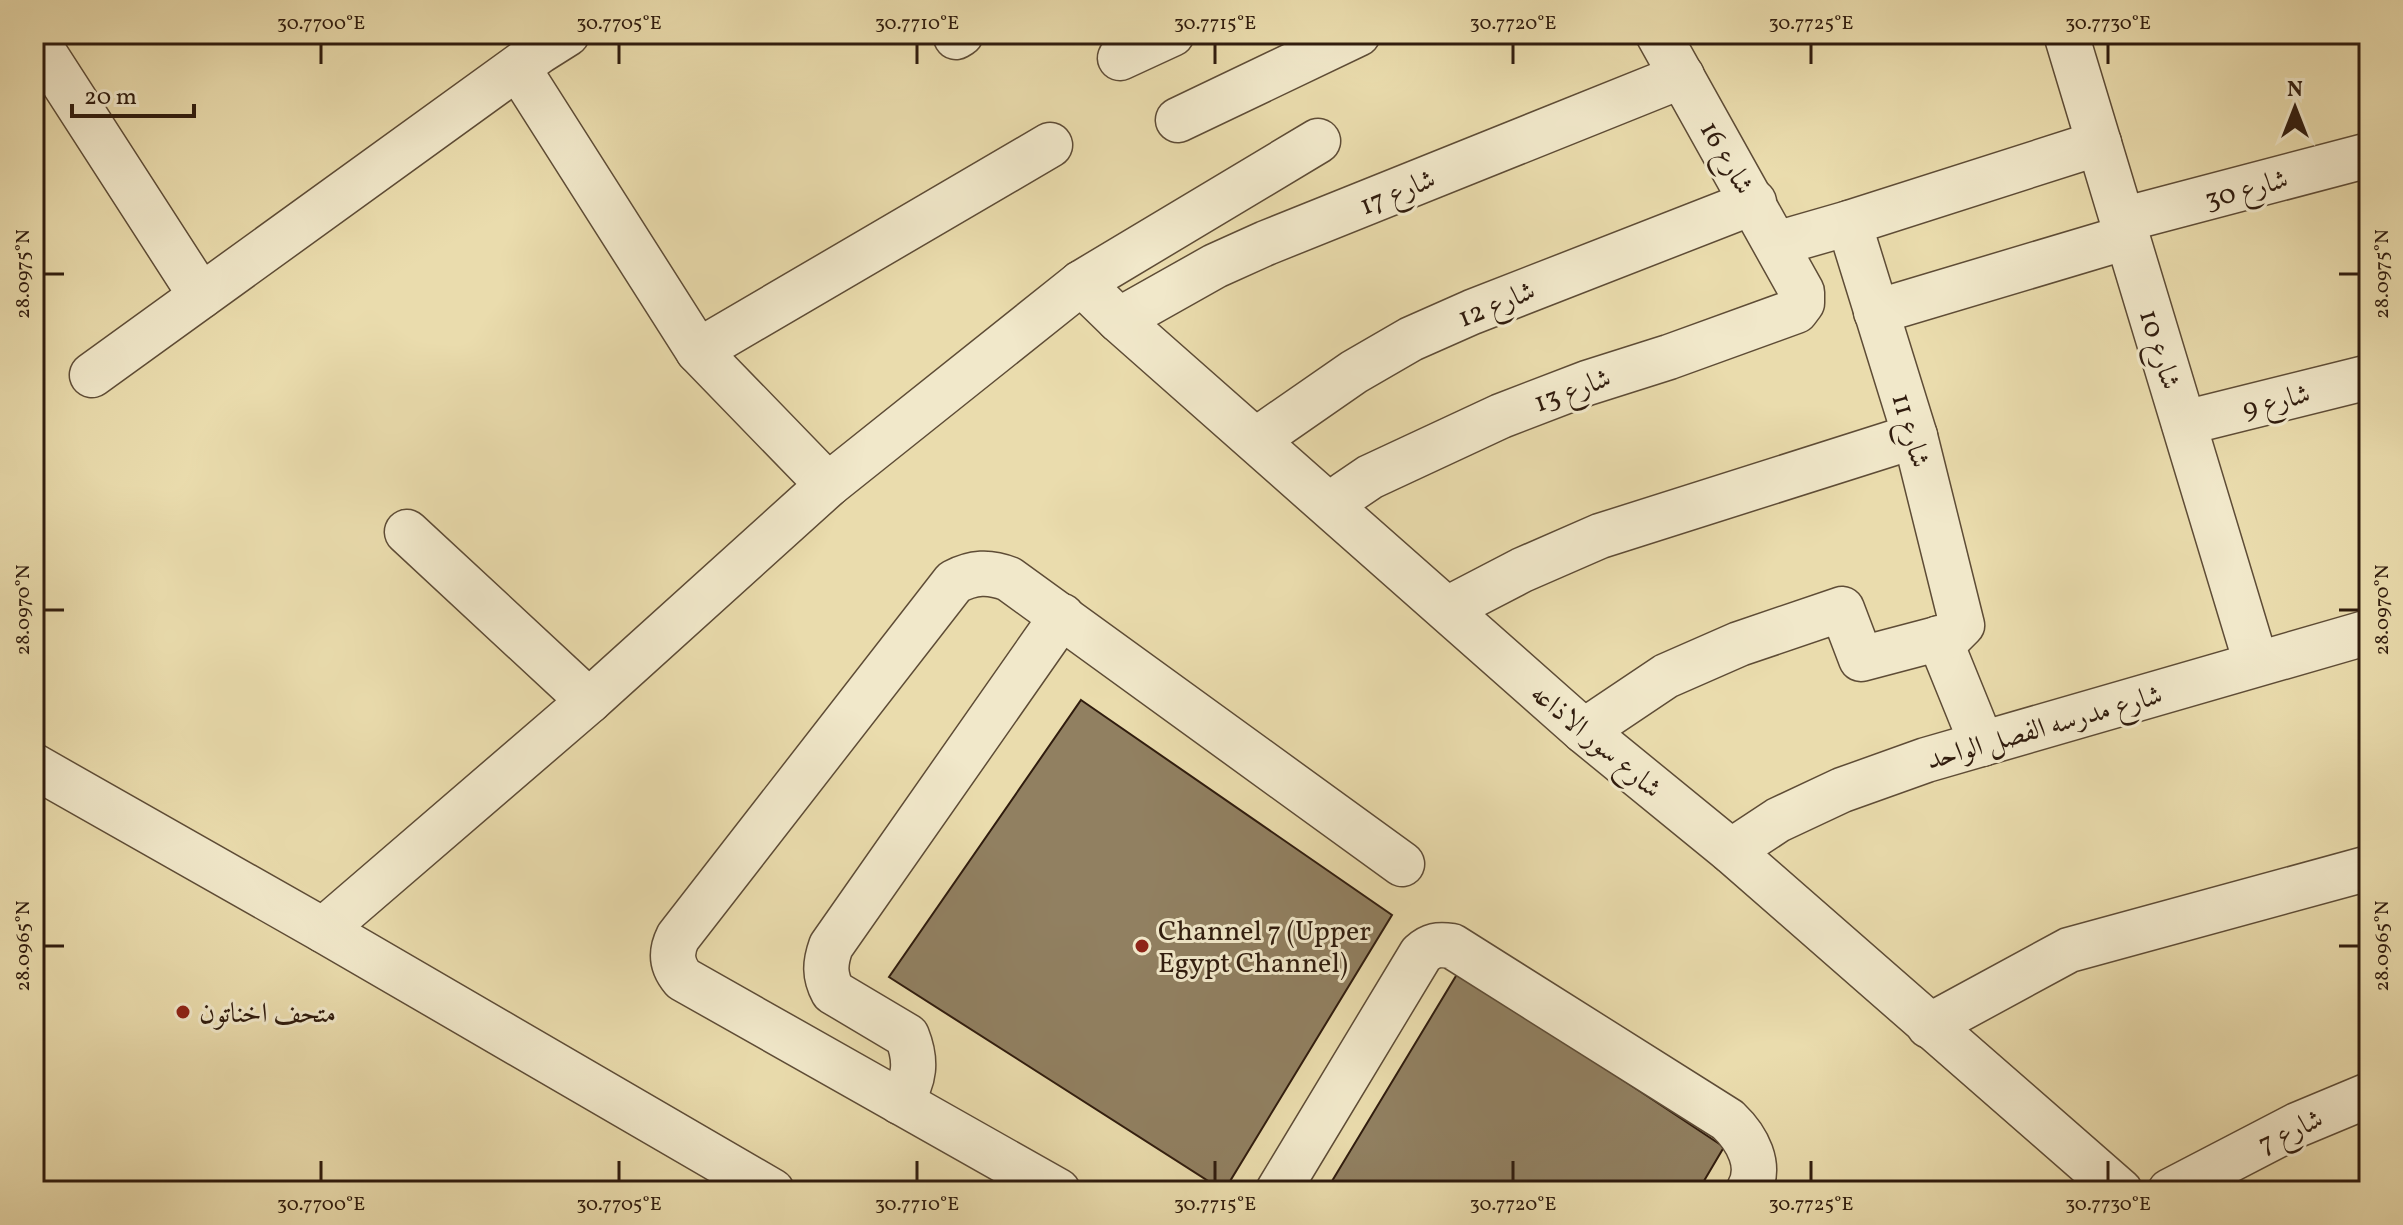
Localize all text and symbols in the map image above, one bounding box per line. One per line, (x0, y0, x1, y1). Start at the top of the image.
text: 30.7700°E (277, 10, 365, 38)
text: 30.7705°E (576, 10, 662, 38)
text: 30.7710°E (875, 10, 959, 38)
text: 30.7715°E (1174, 10, 1256, 38)
text: 30.7720°E (1470, 10, 1556, 38)
text: 30.7725°E (1768, 10, 1854, 38)
text: 30.7730°E (2065, 10, 2151, 38)
scale bar (72, 68, 194, 118)
north arrow (2255, 68, 2335, 148)
text: N (2287, 75, 2303, 106)
text: 20 m (84, 81, 137, 115)
street label: شارع 16 (1687, 114, 1763, 203)
street label: شارع 17 (1354, 161, 1442, 228)
street label: شارع 30 (2201, 161, 2293, 222)
text: 28.0975°N (10, 229, 38, 319)
text: 28.0975°N (2369, 229, 2397, 319)
street label: شارع 12 (1452, 272, 1542, 340)
street label: شارع 10 (2126, 305, 2189, 395)
street label: شارع 13 (1529, 359, 1618, 425)
street label: شارع 9 (2239, 375, 2315, 432)
street label: شارع 11 (1878, 389, 1939, 473)
text: 28.0970°N (10, 564, 38, 656)
text: 28.0970°N (2369, 564, 2397, 656)
street label: شارع سور الاذاعه (1520, 675, 1670, 810)
street label: شارع مدرسه الفصل الواحد (1922, 676, 2168, 783)
text: 28.0965°N (10, 900, 38, 992)
text: 28.0965°N (2369, 900, 2397, 992)
place label: Channel 7 (Upper Egypt Channel) (1158, 913, 1371, 984)
marker: Channel 7 (Upper Egypt Channel) (1133, 937, 1151, 955)
place label: متحف اخناتون (199, 995, 336, 1034)
marker: متحف اخناتون (174, 1003, 192, 1021)
street label: شارع 7 (2252, 1100, 2331, 1166)
text: 30.7700°E (277, 1191, 365, 1219)
text: 30.7705°E (576, 1191, 662, 1219)
text: 30.7710°E (875, 1191, 959, 1219)
text: 30.7715°E (1174, 1191, 1256, 1219)
text: 30.7720°E (1470, 1191, 1556, 1219)
text: 30.7725°E (1768, 1191, 1854, 1219)
text: 30.7730°E (2065, 1191, 2151, 1219)

